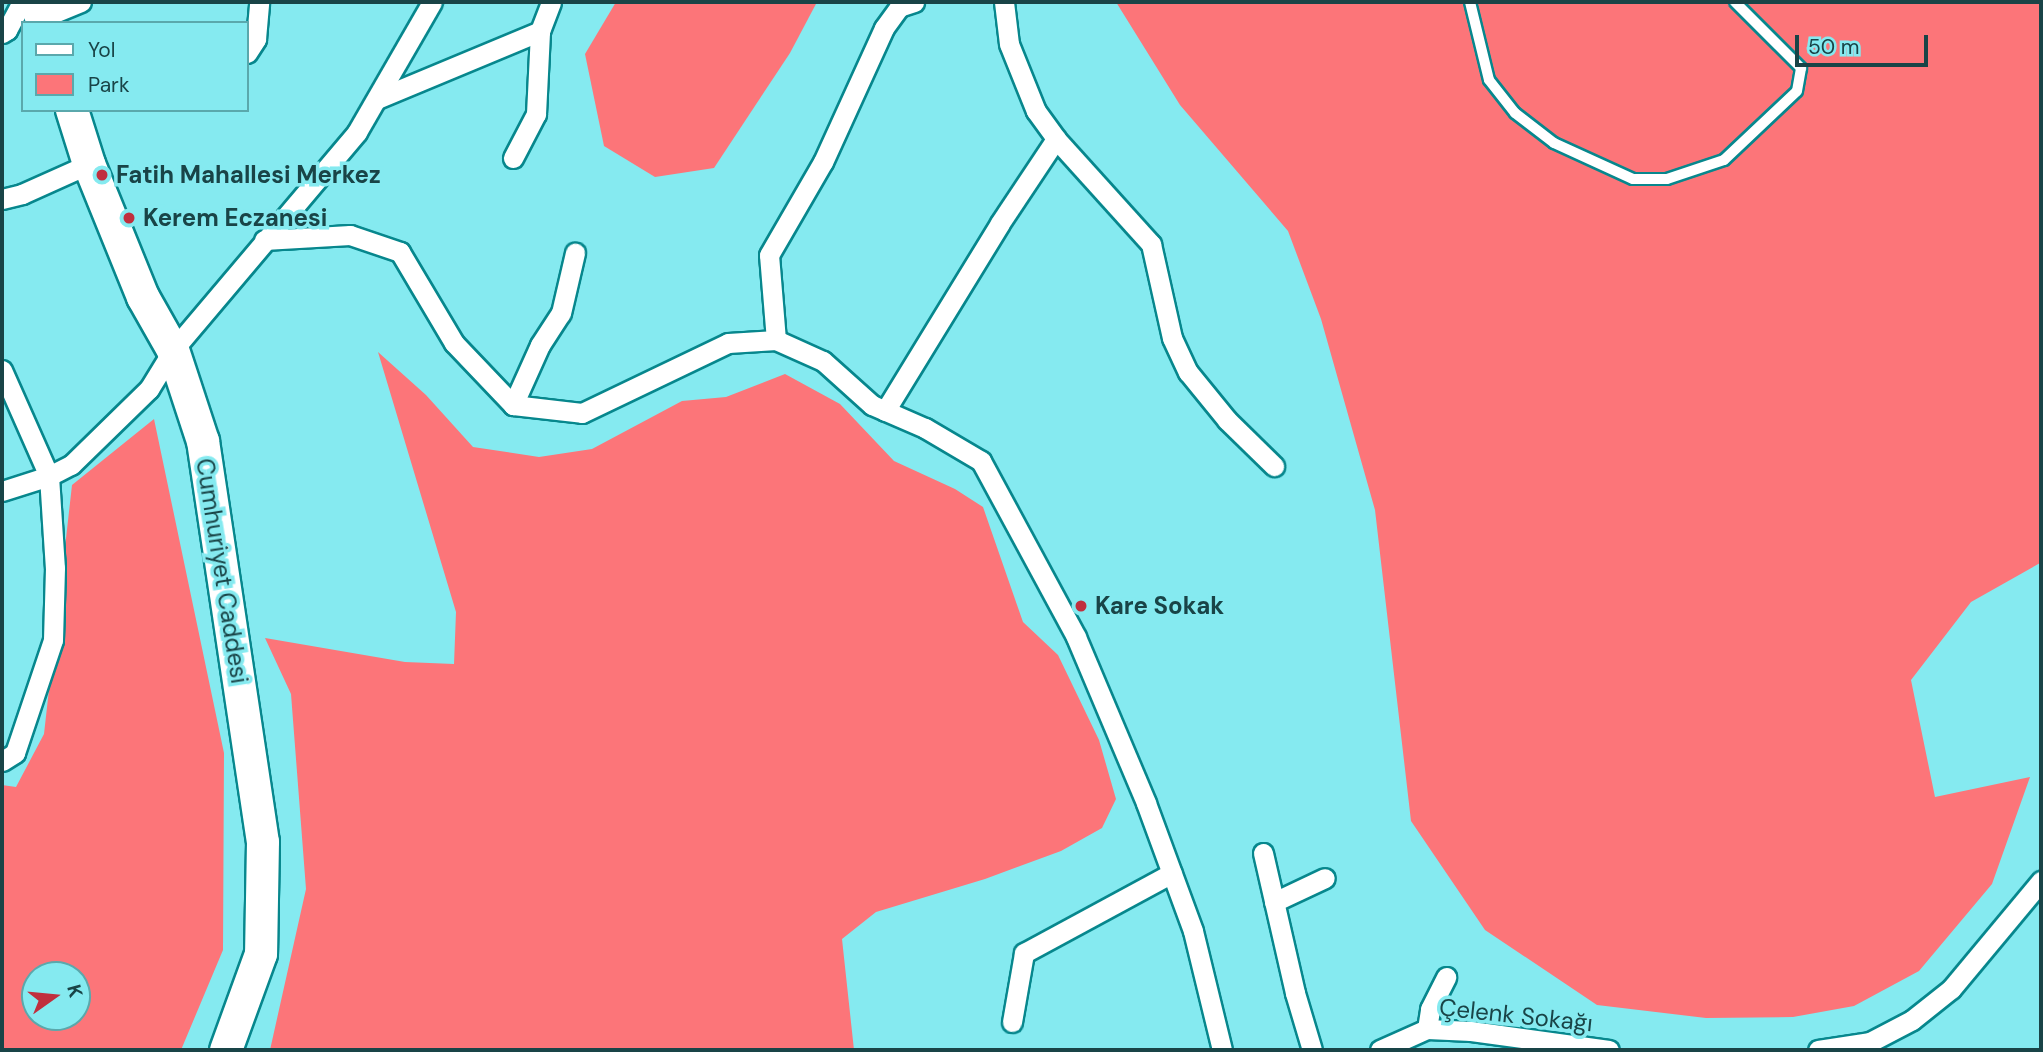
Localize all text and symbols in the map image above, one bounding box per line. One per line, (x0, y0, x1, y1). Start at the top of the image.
legend (21, 21, 248, 112)
scale bar (1798, 21, 1931, 65)
text: 50 m (1808, 33, 1859, 61)
text: Yol (88, 36, 116, 64)
text: Park (88, 71, 129, 99)
place label: Fatih Mahallesi Merkez (116, 161, 381, 189)
marker: Fatih Mahallesi Merkez (94, 167, 110, 183)
place label: Kerem Eczanesi (143, 204, 327, 232)
marker: Kerem Eczanesi (121, 210, 137, 226)
street label: Cumhuriyet Caddesi (190, 456, 254, 686)
place label: Kare Sokak (1095, 592, 1224, 620)
marker: Kare Sokak (1073, 598, 1089, 614)
north arrow (21, 961, 91, 1031)
text: K (61, 982, 89, 1000)
street label: Çelenk Sokağı (1438, 993, 1594, 1037)

